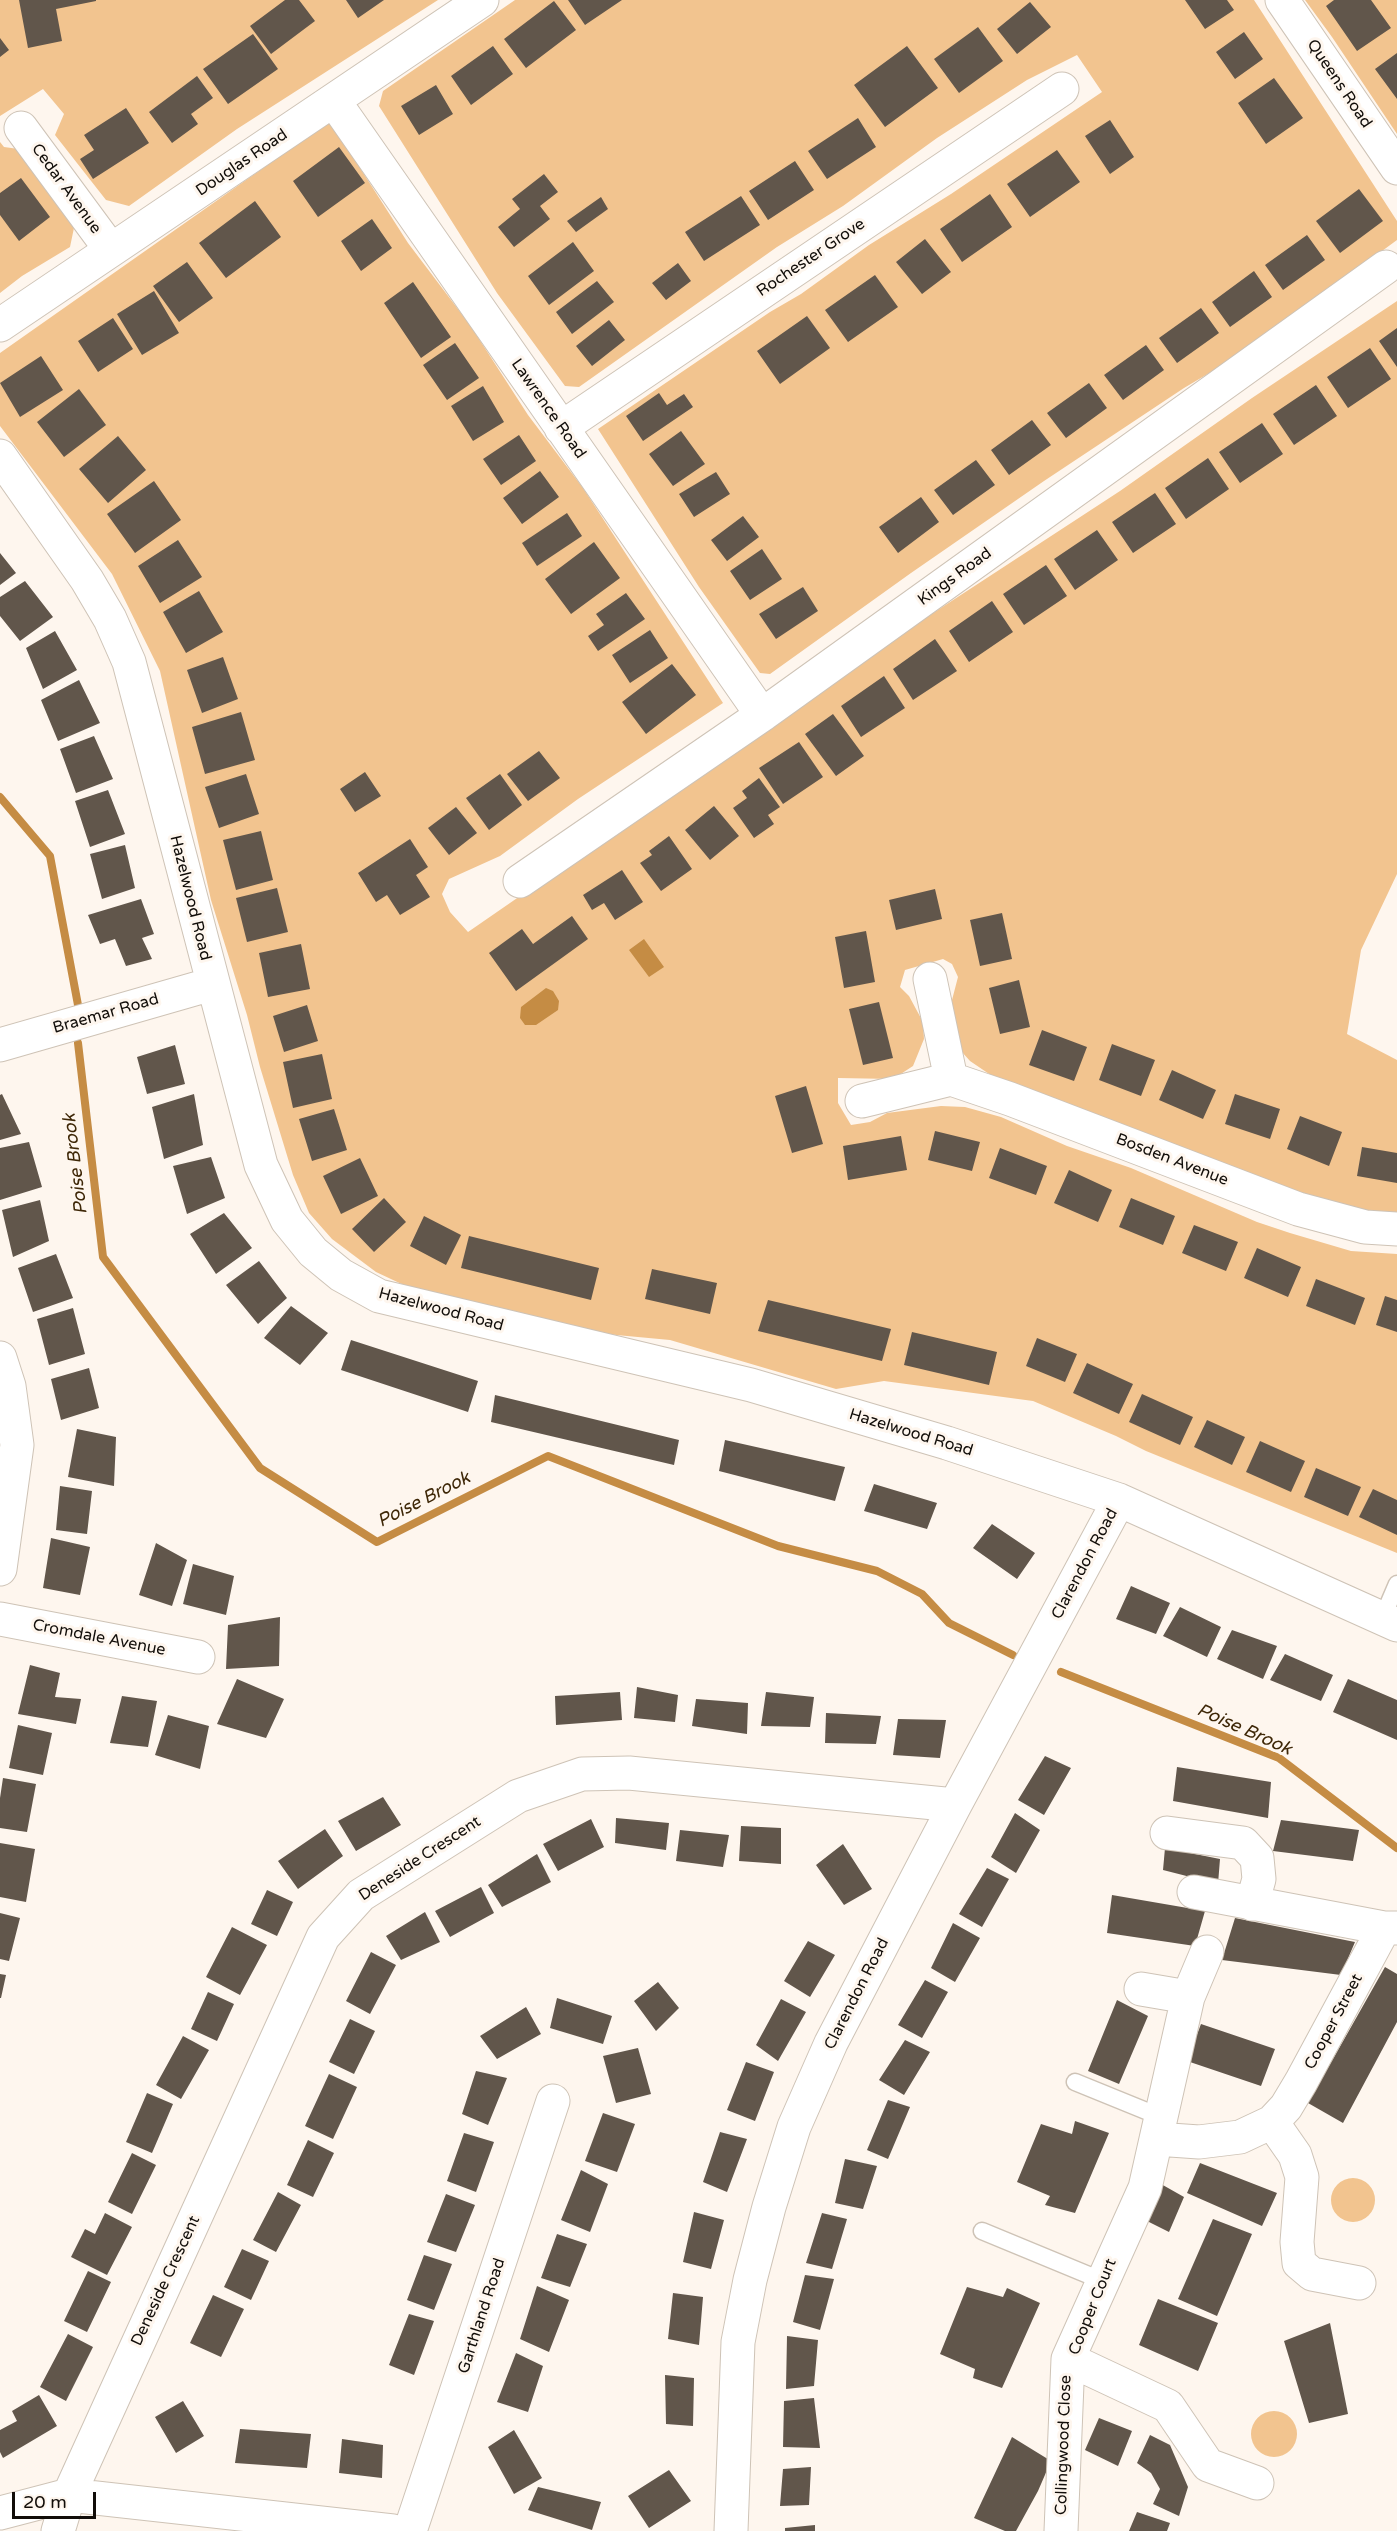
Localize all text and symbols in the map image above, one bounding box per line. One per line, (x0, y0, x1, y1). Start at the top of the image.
street label: Queens Road (1302, 36, 1376, 132)
street label: Douglas Road (193, 125, 291, 201)
street label: Cedar Avenue (27, 140, 105, 238)
street label: Rochester Grove (753, 215, 869, 301)
street label: Lawrence Road (506, 355, 590, 463)
street label: Kings Road (914, 544, 996, 610)
street label: Hazelwood Road (165, 833, 215, 963)
street label: Braemar Road (51, 990, 161, 1038)
water label: Poise Brook (59, 1112, 93, 1216)
street label: Bosden Avenue (1113, 1130, 1231, 1190)
street label: Hazelwood Road (376, 1284, 506, 1336)
street label: Hazelwood Road (847, 1405, 975, 1461)
water label: Poise Brook (374, 1467, 474, 1533)
street label: Clarendon Road (1048, 1505, 1122, 1623)
street label: Cromdale Avenue (31, 1616, 167, 1660)
water label: Poise Brook (1193, 1700, 1295, 1760)
street label: Deneside Crescent (355, 1812, 485, 1906)
street label: Clarendon Road (821, 1935, 893, 2053)
street label: Cooper Street (1301, 1971, 1367, 2073)
street label: Deneside Crescent (127, 2213, 205, 2349)
street label: Garthland Road (454, 2256, 510, 2376)
street label: Cooper Court (1065, 2256, 1121, 2358)
street label: Collingwood Close (1052, 2375, 1076, 2515)
scale bar (15, 2480, 99, 2518)
text: 20 m (23, 2491, 67, 2513)

